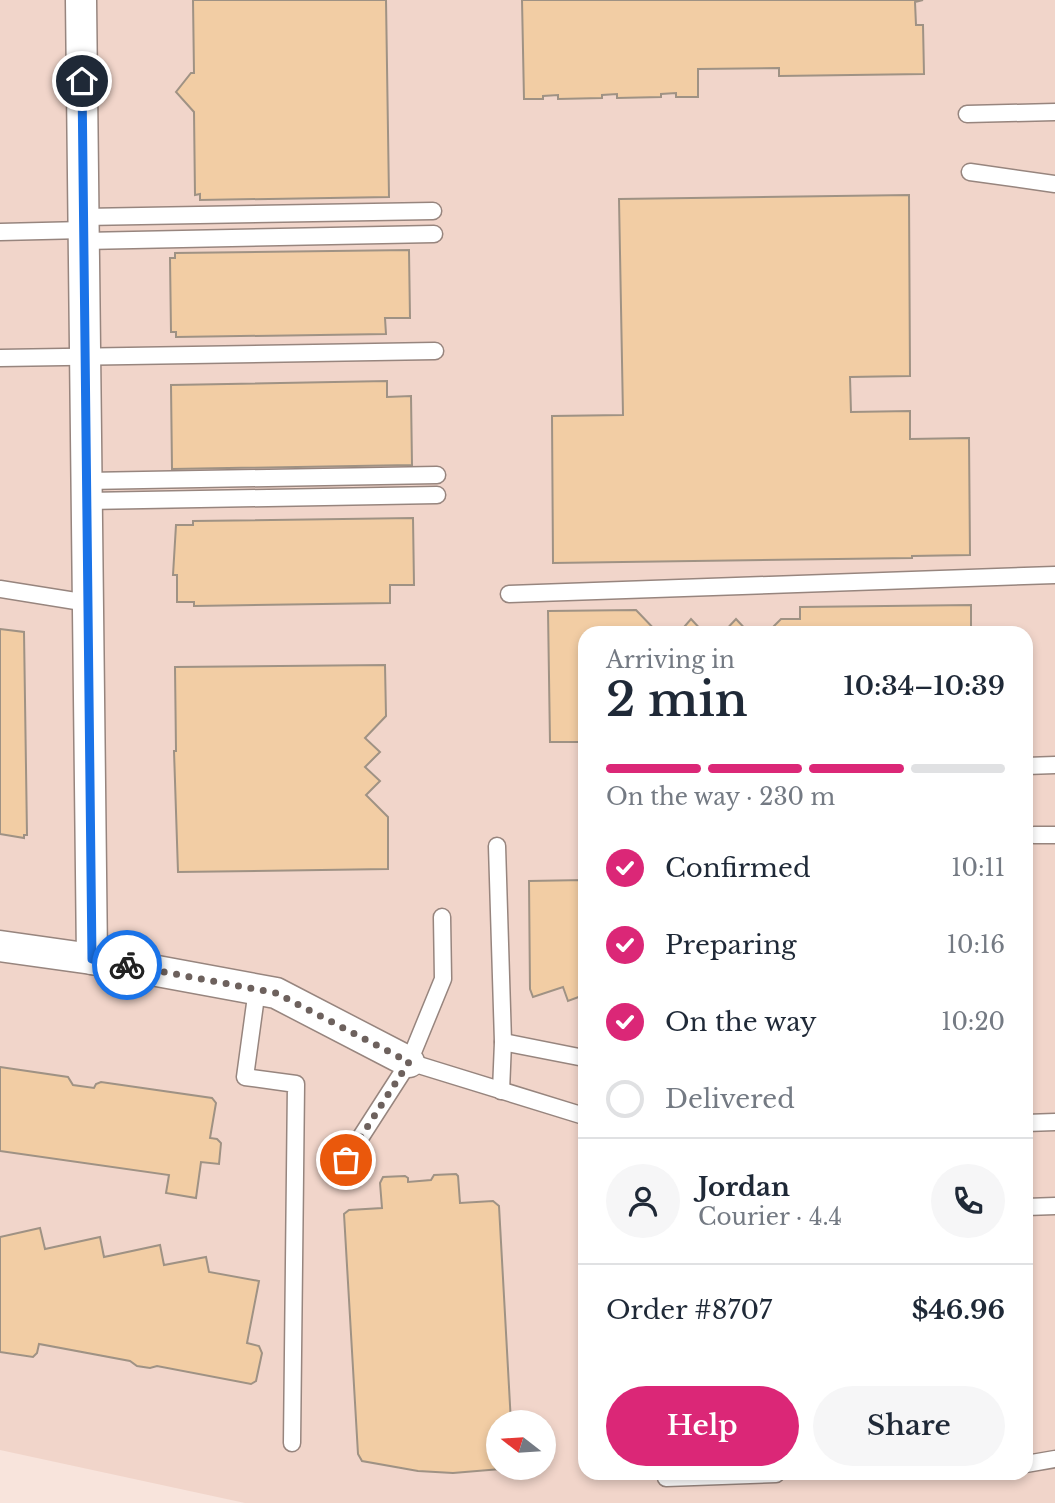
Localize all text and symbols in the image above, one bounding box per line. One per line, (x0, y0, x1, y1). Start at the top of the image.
pin (52, 51, 112, 111)
icon: home (63, 62, 101, 100)
text: Arriving in (606, 646, 735, 674)
text: 10:34–10:39 (843, 670, 1005, 702)
text: 2 min (606, 671, 748, 728)
text: On the way · 230 m (606, 783, 835, 811)
icon: check (606, 849, 644, 887)
text: Confirmed (665, 852, 810, 884)
text: 10:11 (951, 854, 1005, 882)
icon: check (606, 926, 644, 964)
text: Preparing (665, 929, 797, 961)
courier (92, 930, 162, 1000)
text: 10:16 (947, 931, 1005, 959)
icon: bike (108, 946, 146, 984)
icon: check (606, 1003, 644, 1041)
text: On the way (665, 1006, 817, 1038)
text: 10:20 (941, 1008, 1005, 1036)
text: Delivered (665, 1083, 795, 1115)
pin (316, 1130, 376, 1190)
icon: bag (327, 1141, 365, 1179)
button: person (606, 1164, 680, 1238)
button: phone (931, 1164, 1005, 1238)
text: Jordan (698, 1171, 790, 1203)
text: Courier · 4.4 (698, 1203, 842, 1231)
text: Order #8707 (606, 1294, 772, 1326)
text: $46.96 (912, 1294, 1005, 1326)
button: Help (606, 1386, 799, 1466)
button: Share (813, 1386, 1005, 1466)
north arrow (486, 1410, 556, 1480)
map controls (486, 1410, 556, 1480)

